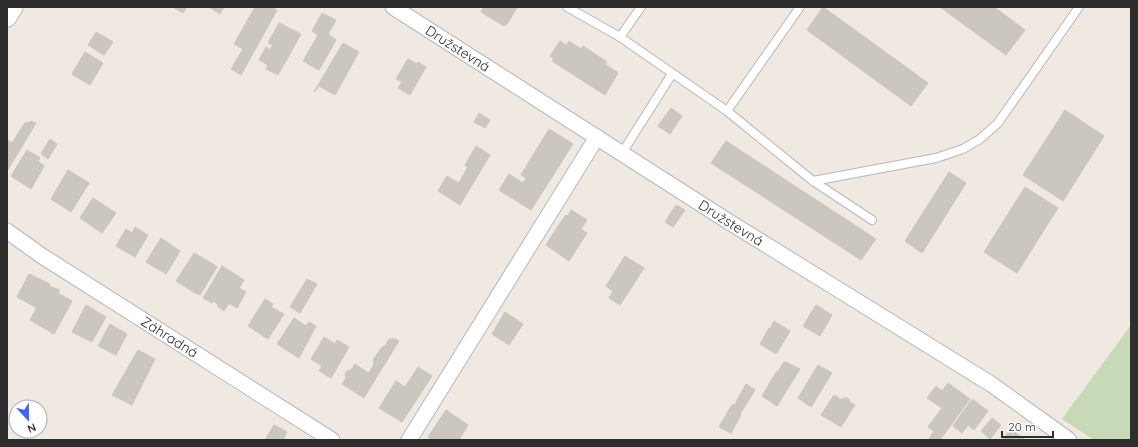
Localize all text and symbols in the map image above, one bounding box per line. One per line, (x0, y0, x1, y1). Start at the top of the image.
street label: Družstevná (422, 21, 494, 76)
street label: Družstevná (695, 196, 767, 250)
street label: Záhradná (138, 312, 201, 362)
north arrow (8, 399, 48, 439)
scale bar (1002, 413, 1053, 439)
text: 20 m (1008, 419, 1036, 434)
text: N (25, 420, 38, 436)

